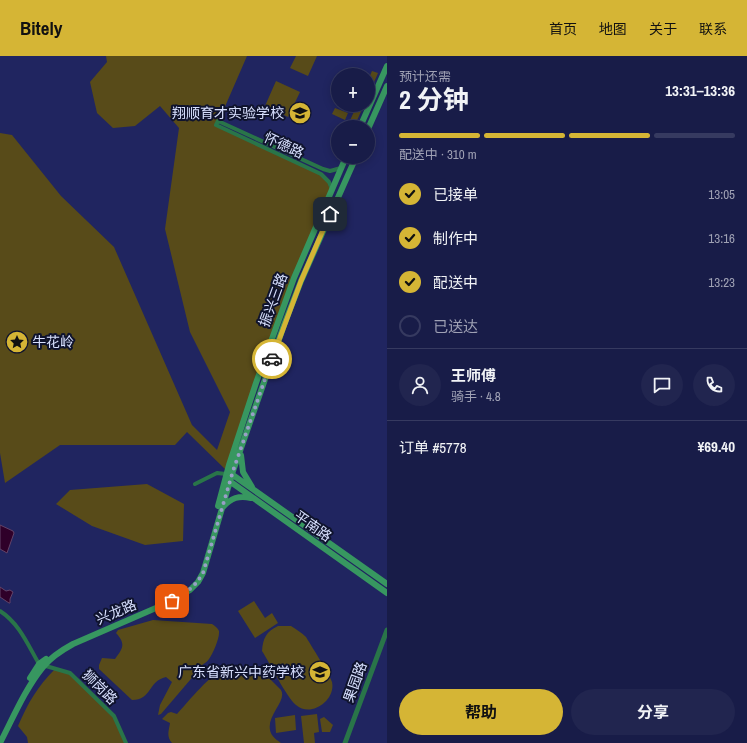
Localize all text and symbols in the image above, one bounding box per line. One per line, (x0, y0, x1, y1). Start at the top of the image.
text: Bitely (20, 15, 62, 41)
text: 首页 (549, 20, 577, 38)
text: 地图 (599, 20, 627, 38)
text: 关于 (649, 20, 677, 38)
text: 联系 (699, 20, 727, 38)
map controls (331, 68, 375, 164)
button: + (331, 68, 375, 112)
text: 预计还需 (399, 68, 451, 85)
text: 13:31–13:36 (665, 80, 735, 101)
text: 2 分钟 (399, 82, 469, 117)
school or university icon: 翔顺育才实验学校 (287, 100, 313, 126)
place label: 翔顺育才实验学校 (172, 104, 284, 122)
button: − (331, 120, 375, 164)
street label: 怀德路 (261, 128, 307, 162)
text: 配送中 · 310 m (399, 146, 477, 163)
icon: check (399, 183, 421, 205)
text: 已接单 (433, 184, 478, 205)
text: 13:05 (708, 186, 735, 203)
pin (313, 197, 347, 231)
icon: home (319, 203, 341, 225)
icon: check (399, 227, 421, 249)
text: 制作中 (433, 228, 478, 249)
text: 13:16 (708, 230, 735, 247)
street label: 振兴三路 (255, 271, 291, 329)
icon: check (399, 271, 421, 293)
text: 配送中 (433, 272, 478, 293)
text: 13:23 (708, 274, 735, 291)
text: 已送达 (433, 316, 478, 337)
place icon: 牛花岭 (4, 329, 30, 355)
place label: 牛花岭 (32, 333, 74, 351)
courier (252, 339, 292, 379)
icon: car (261, 348, 283, 370)
button: person (399, 364, 441, 406)
button: chat (641, 364, 683, 406)
button: phone (693, 364, 735, 406)
text: 王师傅 (451, 365, 496, 386)
text: 骑手 · 4.8 (451, 388, 501, 405)
text: ¥69.40 (697, 436, 735, 457)
text: 订单 #5778 (399, 437, 467, 458)
street label: 平南路 (291, 507, 335, 545)
pin (155, 584, 189, 618)
icon: bag (161, 590, 183, 612)
street label: 兴龙路 (93, 596, 139, 628)
school or university icon: 广东省新兴中药学校 (307, 659, 333, 685)
street label: 果园路 (339, 659, 371, 705)
place label: 广东省新兴中药学校 (178, 663, 304, 681)
street label: 狮岗路 (79, 666, 121, 708)
button: 帮助 (399, 689, 563, 735)
button: 分享 (571, 689, 735, 735)

